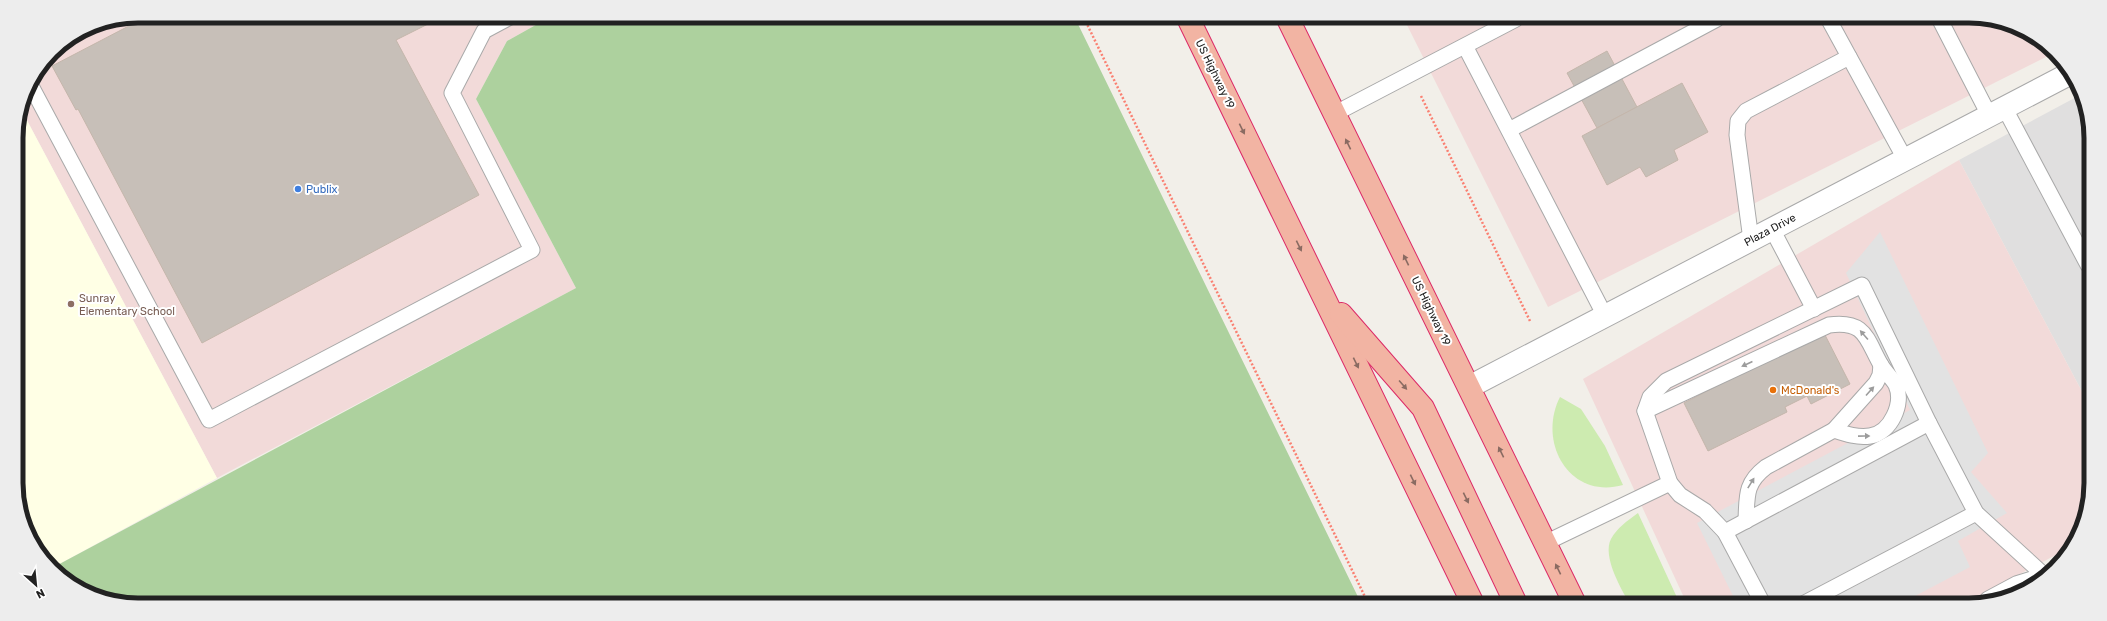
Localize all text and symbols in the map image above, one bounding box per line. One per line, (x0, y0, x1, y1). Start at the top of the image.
street label: US Highway 19 (1193, 37, 1237, 111)
one-way arrow (1239, 123, 1245, 135)
one-way arrow (1345, 138, 1351, 150)
place label: Publix (306, 183, 338, 196)
marker: Publix (293, 184, 303, 194)
street label: Plaza Drive (1742, 211, 1798, 249)
one-way arrow (1296, 240, 1302, 251)
one-way arrow (1403, 255, 1409, 266)
street label: US Highway 19 (1409, 274, 1453, 348)
place label: Sunray Elementary School (79, 292, 175, 318)
marker: Sunray Elementary School (66, 299, 76, 309)
one-way arrow (1860, 330, 1869, 340)
one-way arrow (1353, 357, 1359, 368)
one-way arrow (1741, 361, 1752, 367)
one-way arrow (1398, 380, 1407, 390)
place label: McDonald's (1781, 384, 1840, 397)
marker: McDonald's (1768, 385, 1778, 395)
one-way arrow (1865, 386, 1874, 396)
one-way arrow (1858, 433, 1871, 439)
one-way arrow (1498, 446, 1504, 458)
one-way arrow (1410, 474, 1416, 485)
one-way arrow (1748, 477, 1755, 489)
one-way arrow (1463, 492, 1469, 503)
one-way arrow (1555, 563, 1561, 575)
north arrow (16, 565, 56, 605)
text: N (34, 586, 47, 601)

